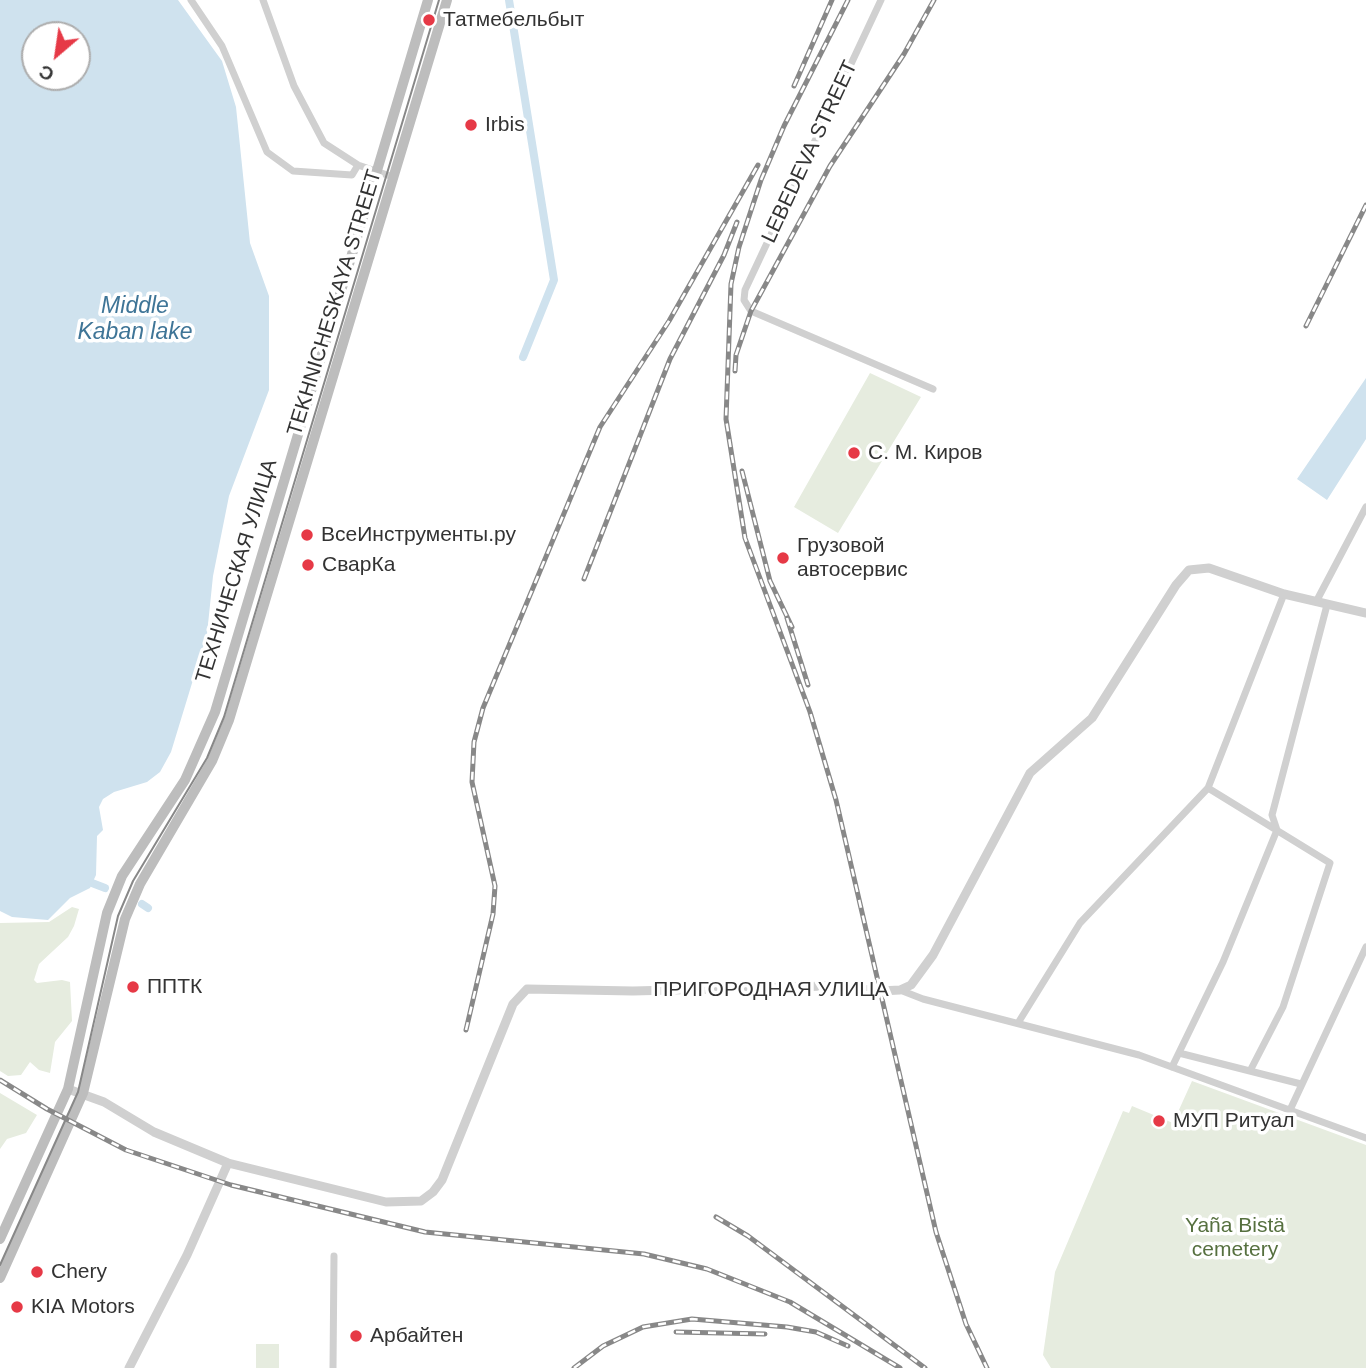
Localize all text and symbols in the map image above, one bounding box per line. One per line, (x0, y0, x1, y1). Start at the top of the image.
place label: Татмебельбыт (443, 7, 584, 33)
marker: Татмебельбыт (421, 12, 437, 28)
north arrow (21, 21, 91, 91)
street label: LEBEDEVA STREET (757, 57, 863, 247)
text: С (35, 61, 58, 86)
place label: Irbis (485, 112, 525, 138)
marker: Irbis (463, 117, 479, 133)
street label: TEKHNICHESKAYA STREET (282, 167, 388, 439)
water label: Middle Kaban lake (77, 293, 193, 347)
place label: С. М. Киров (868, 440, 982, 466)
marker: С. М. Киров (846, 445, 862, 461)
street label: ТЕХНИЧЕСКАЯ УЛИЦА (191, 456, 283, 686)
place label: ВсеИнструменты.ру (321, 522, 516, 548)
marker: ВсеИнструменты.ру (299, 527, 315, 543)
place label: Грузовой автосервис (797, 533, 908, 583)
marker: Грузовой автосервис (775, 550, 791, 566)
place label: СварКа (322, 552, 395, 578)
marker: СварКа (300, 557, 316, 573)
place label: ППТК (147, 974, 202, 1000)
street label: ПРИГОРОДНАЯ УЛИЦА (653, 977, 889, 1003)
marker: ППТК (125, 979, 141, 995)
place label: МУП Ритуал (1173, 1108, 1295, 1134)
marker: МУП Ритуал (1151, 1113, 1167, 1129)
park label: Yaña Bistä cemetery (1185, 1213, 1285, 1263)
place label: Chery (51, 1259, 107, 1285)
marker: Chery (29, 1264, 45, 1280)
place label: KIA Motors (31, 1294, 135, 1320)
marker: KIA Motors (9, 1299, 25, 1315)
place label: Арбайтен (370, 1323, 463, 1349)
marker: Арбайтен (348, 1328, 364, 1344)

